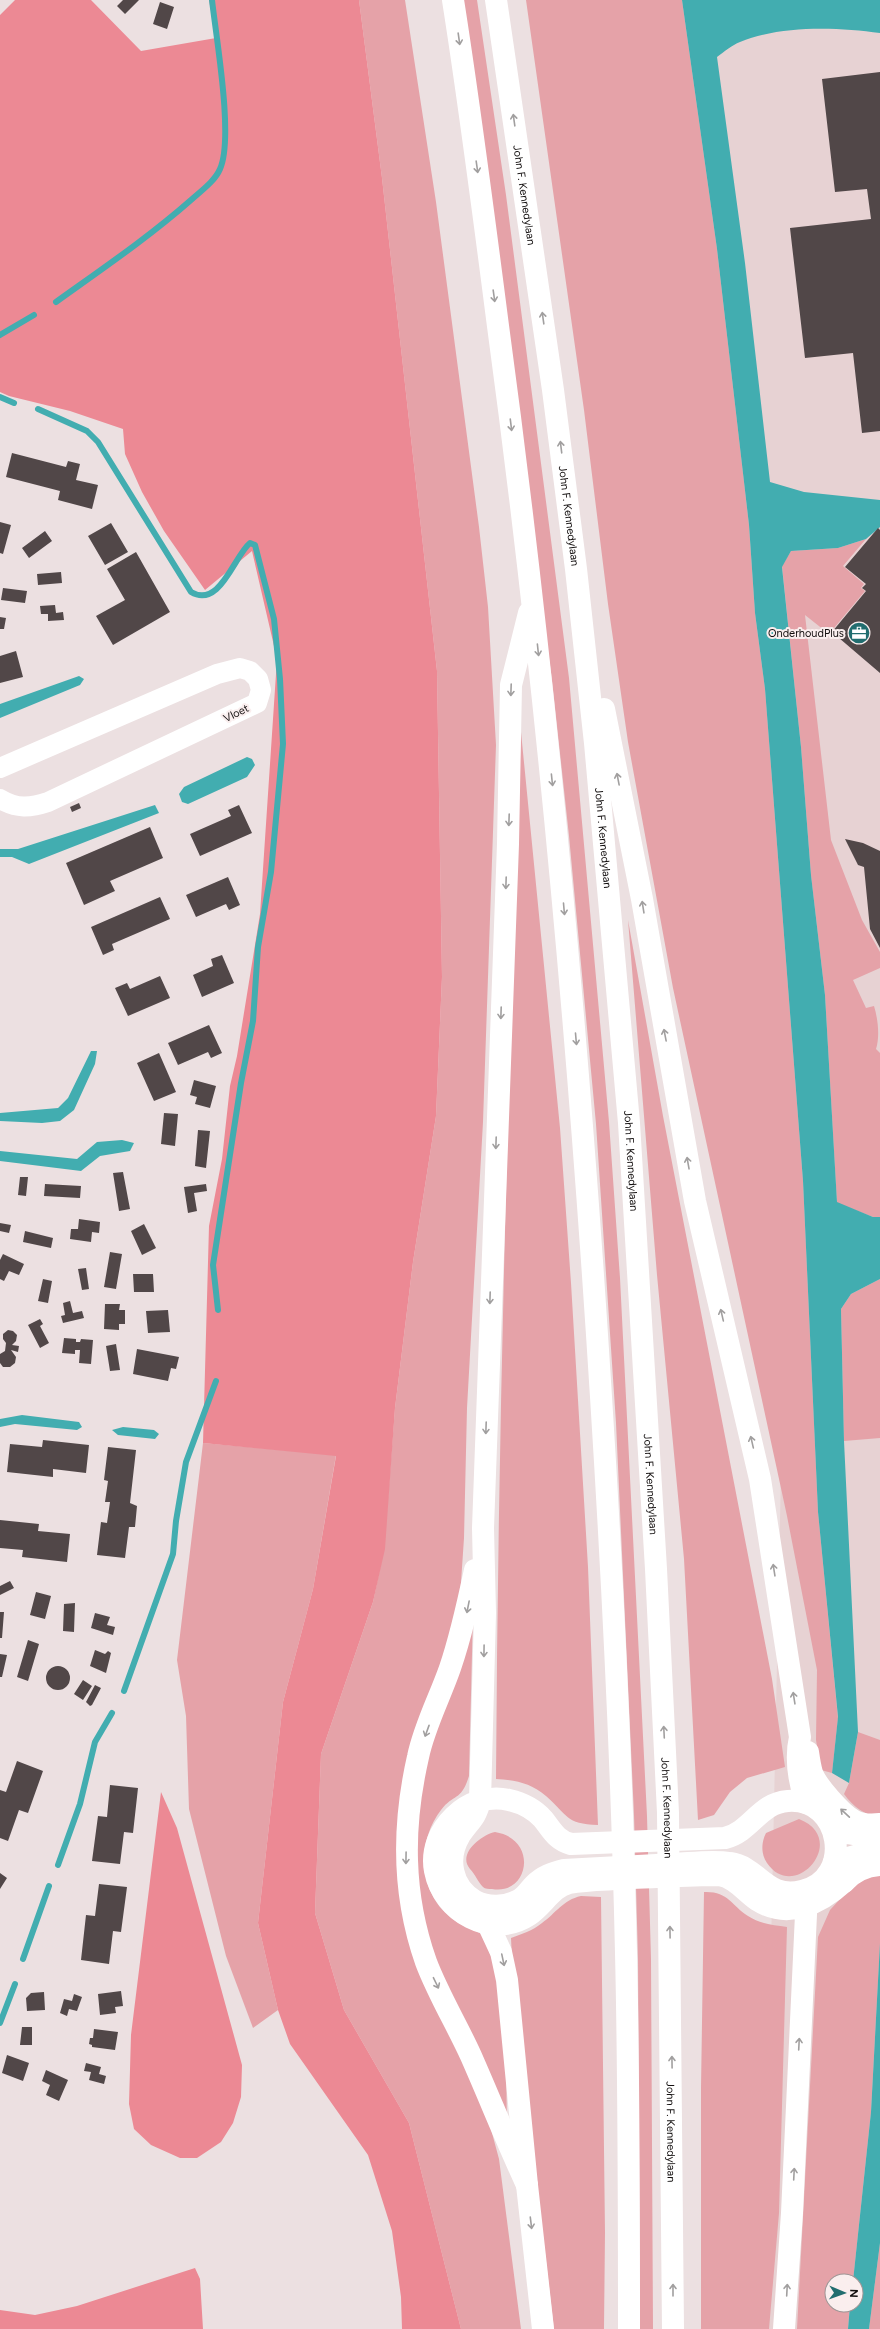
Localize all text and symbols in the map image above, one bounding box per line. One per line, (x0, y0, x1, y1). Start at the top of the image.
one-way arrow (455, 32, 463, 45)
one-way arrow (510, 114, 518, 127)
street label: John F. Kennedylaan (510, 144, 538, 246)
one-way arrow (473, 160, 481, 173)
one-way arrow (490, 289, 498, 302)
one-way arrow (539, 312, 547, 325)
one-way arrow (508, 418, 515, 431)
one-way arrow (557, 441, 564, 454)
street label: John F. Kennedylaan (556, 465, 582, 567)
office icon: OnderhoudPlus (846, 620, 872, 646)
place label: OnderhoudPlus (768, 627, 844, 640)
one-way arrow (534, 643, 542, 656)
one-way arrow (507, 683, 515, 696)
street label: Vloet (221, 702, 251, 725)
one-way arrow (548, 773, 556, 786)
one-way arrow (614, 773, 622, 786)
street label: John F. Kennedylaan (592, 787, 614, 889)
one-way arrow (505, 813, 512, 826)
one-way arrow (503, 876, 510, 889)
one-way arrow (639, 901, 647, 914)
one-way arrow (561, 902, 568, 915)
one-way arrow (497, 1006, 505, 1019)
one-way arrow (660, 1029, 668, 1042)
one-way arrow (572, 1032, 579, 1045)
street label: John F. Kennedylaan (621, 1110, 640, 1212)
one-way arrow (492, 1136, 500, 1149)
one-way arrow (684, 1157, 692, 1170)
one-way arrow (487, 1291, 494, 1304)
one-way arrow (718, 1309, 725, 1322)
one-way arrow (482, 1421, 490, 1434)
street label: John F. Kennedylaan (641, 1433, 660, 1535)
one-way arrow (747, 1435, 755, 1448)
one-way arrow (770, 1564, 778, 1577)
one-way arrow (463, 1600, 471, 1613)
one-way arrow (480, 1644, 488, 1657)
one-way arrow (790, 1692, 798, 1705)
one-way arrow (423, 1724, 430, 1737)
one-way arrow (661, 1726, 668, 1739)
street label: John F. Kennedylaan (658, 1757, 674, 1858)
one-way arrow (839, 1808, 850, 1817)
one-way arrow (402, 1851, 410, 1864)
one-way arrow (666, 1926, 674, 1939)
one-way arrow (499, 1953, 507, 1966)
one-way arrow (433, 1977, 440, 1989)
one-way arrow (796, 2038, 803, 2051)
one-way arrow (668, 2056, 676, 2069)
street label: John F. Kennedylaan (664, 2081, 678, 2182)
one-way arrow (790, 2168, 797, 2181)
one-way arrow (527, 2217, 535, 2230)
north arrow (824, 2273, 864, 2313)
one-way arrow (669, 2284, 677, 2297)
one-way arrow (784, 2284, 791, 2297)
text: N (847, 2289, 860, 2298)

